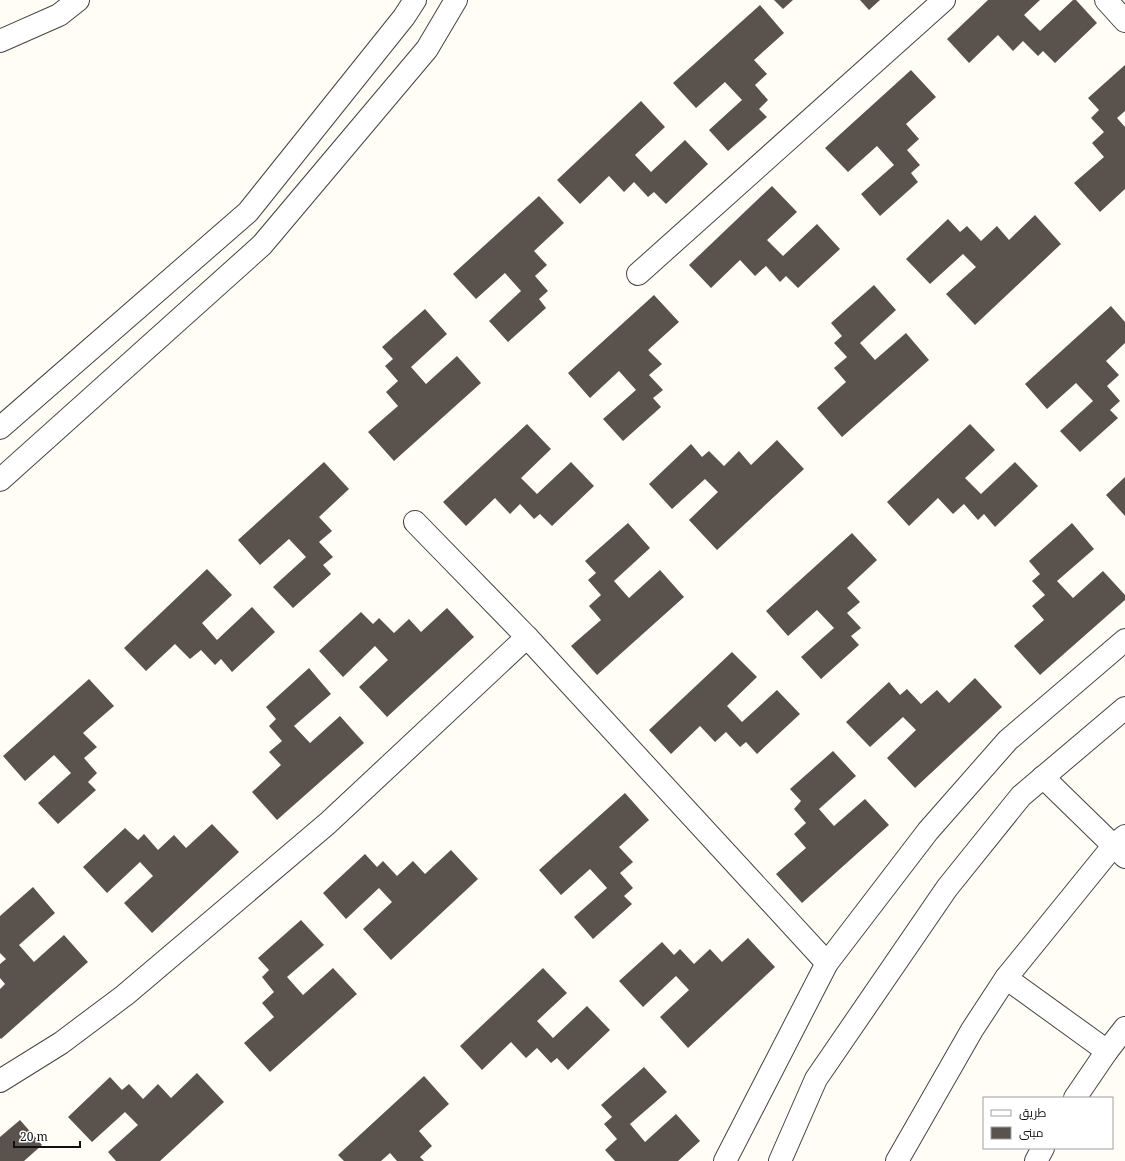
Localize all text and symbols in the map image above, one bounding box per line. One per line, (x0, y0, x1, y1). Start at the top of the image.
legend (983, 1097, 1113, 1149)
text: طريق (1019, 1104, 1047, 1121)
scale bar (14, 1123, 80, 1149)
text: مبنى (1019, 1124, 1044, 1141)
text: 20 m (20, 1128, 48, 1145)

